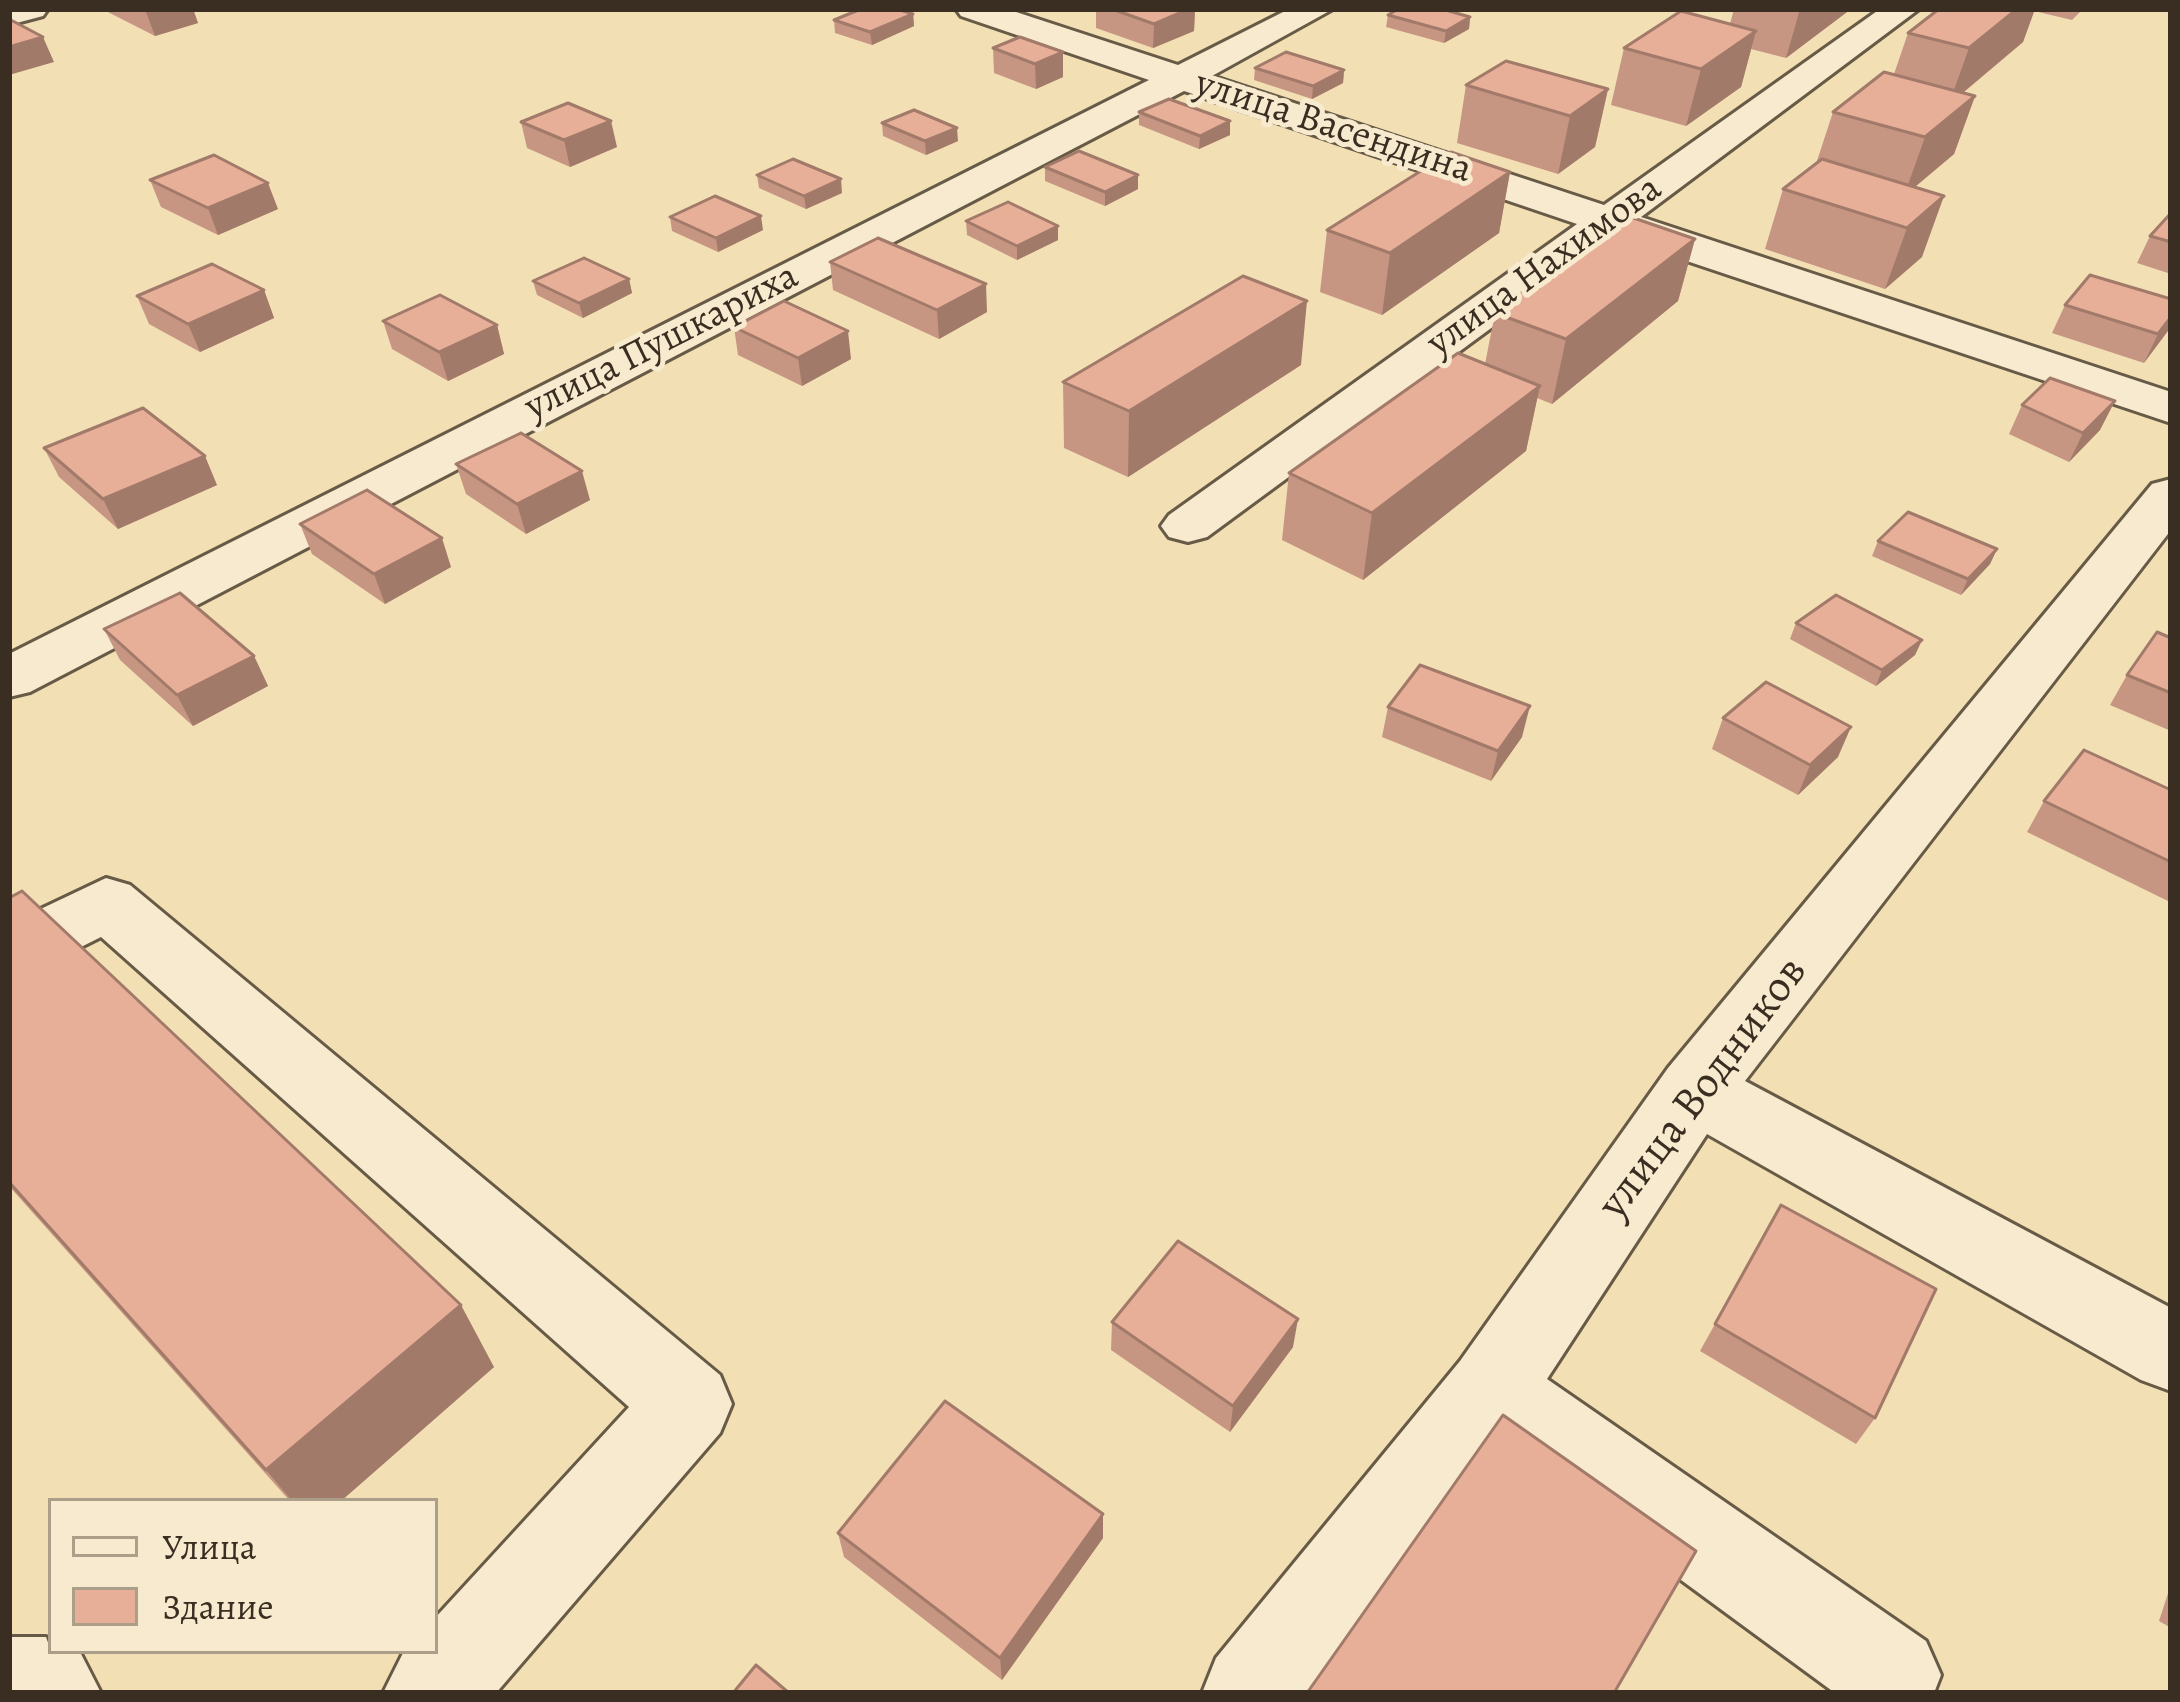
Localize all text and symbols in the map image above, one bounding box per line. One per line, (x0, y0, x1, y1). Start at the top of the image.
street label: улица Васендина (1189, 61, 1477, 195)
street label: улица Нахимова (1419, 166, 1671, 368)
street label: улица Пушкариха (517, 254, 807, 432)
street label: улица Водников (1588, 947, 1820, 1231)
legend (48, 1498, 438, 1654)
text: Улица (162, 1522, 256, 1571)
text: Здание (162, 1582, 274, 1631)

